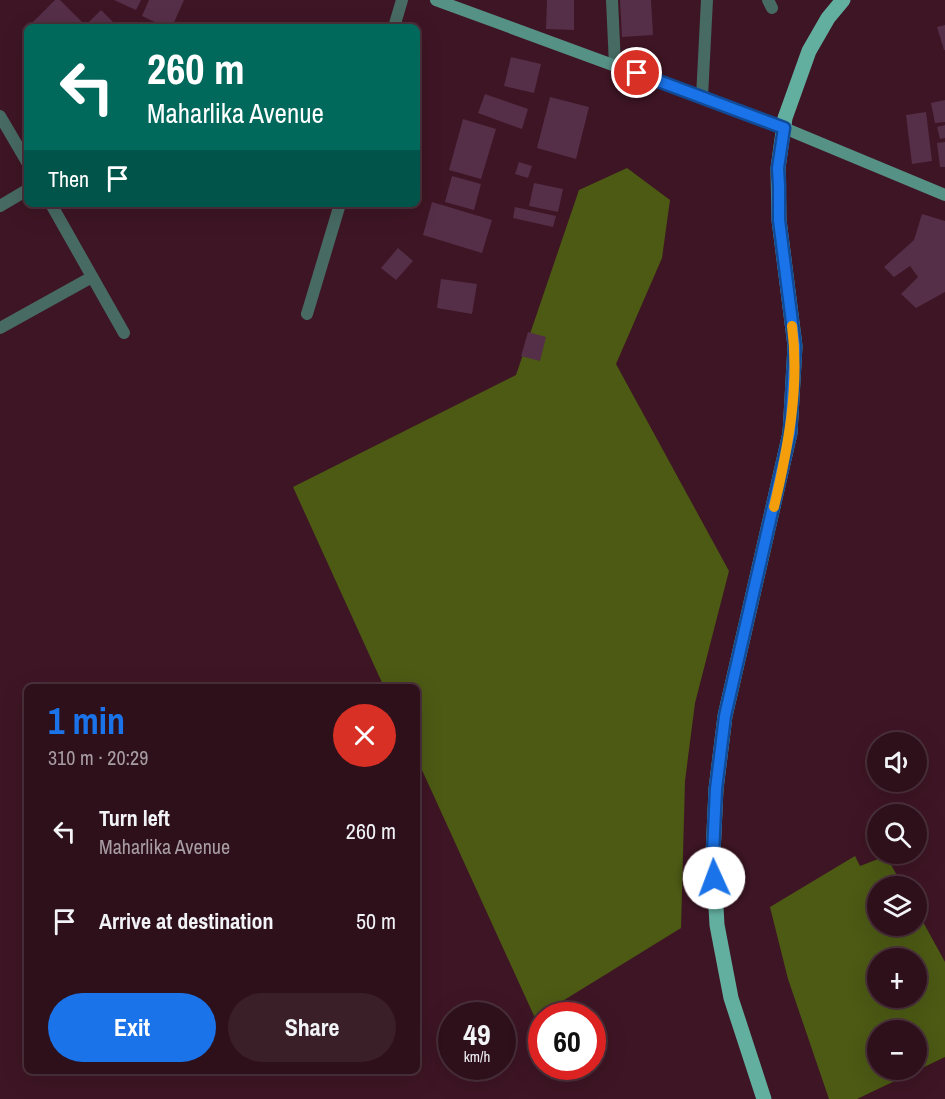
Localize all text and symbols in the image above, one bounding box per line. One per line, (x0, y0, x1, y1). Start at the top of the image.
text: 260 m (147, 41, 245, 97)
pin (611, 47, 662, 98)
icon: left (48, 48, 126, 126)
icon: arrive (620, 56, 653, 89)
text: Maharlika Avenue (147, 95, 324, 131)
icon: arrive (101, 162, 134, 195)
text: Then (48, 164, 89, 194)
text: 1 min (48, 697, 125, 745)
button: close (333, 704, 396, 767)
map controls (867, 732, 927, 1080)
button: sound (867, 732, 927, 792)
text: 310 m · 20:29 (48, 744, 148, 771)
text: Turn left (99, 803, 170, 833)
button: search (867, 804, 927, 864)
icon: left (48, 815, 81, 848)
text: 260 m (346, 816, 396, 846)
text: Maharlika Avenue (99, 833, 230, 860)
position arrow (682, 846, 746, 910)
button: layers (867, 876, 927, 936)
icon: arrive (48, 905, 81, 938)
text: Arrive at destination (99, 906, 273, 936)
text: 50 m (356, 906, 396, 936)
button: + (867, 948, 927, 1008)
button: Exit (48, 993, 216, 1062)
button: Share (228, 993, 396, 1062)
speed limit sign: 60 (528, 1002, 606, 1080)
text: 49 (463, 1014, 491, 1054)
button: − (867, 1020, 927, 1080)
text: km/h (464, 1046, 490, 1067)

